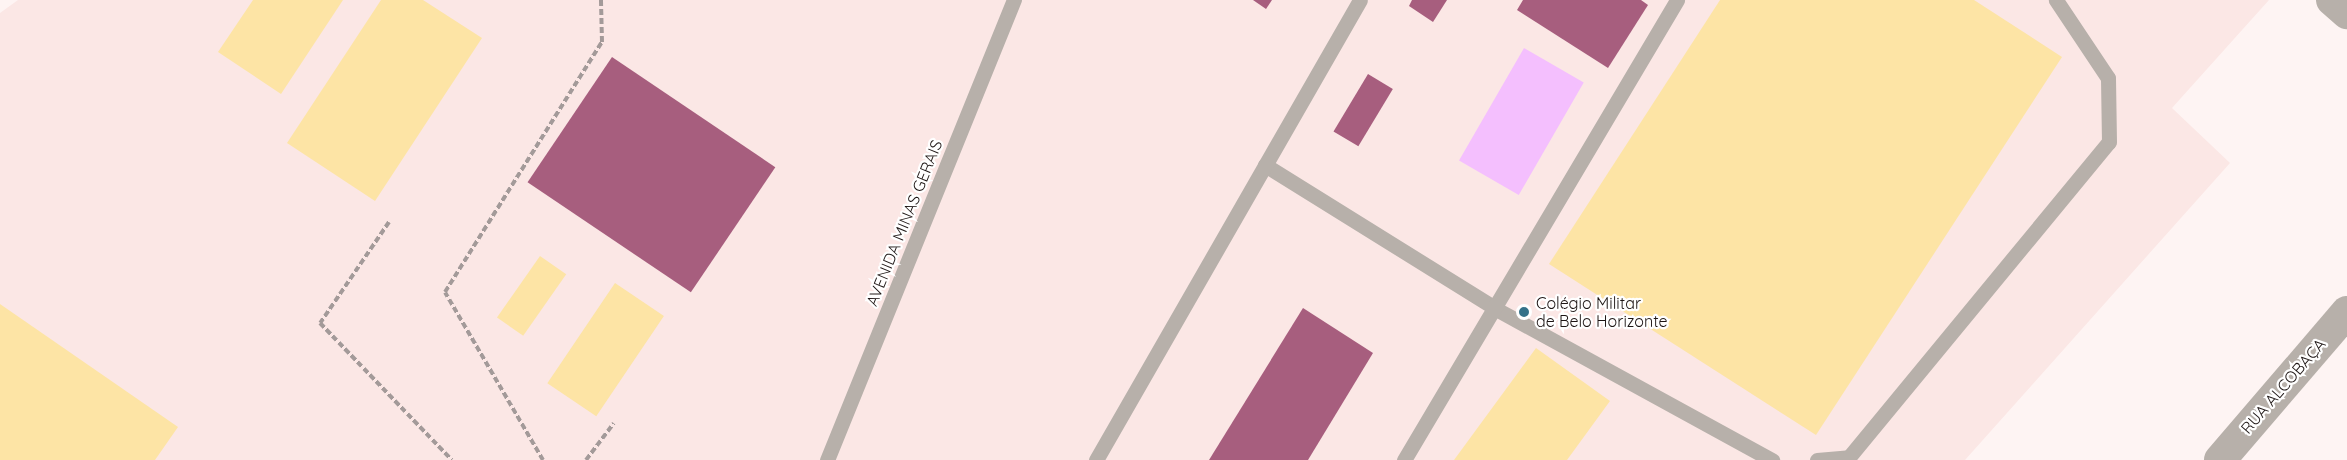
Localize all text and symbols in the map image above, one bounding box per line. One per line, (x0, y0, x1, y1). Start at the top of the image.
street label: AVENIDA MINAS GERAIS (862, 137, 946, 309)
place label: Colégio Militar de Belo Horizonte (1536, 293, 1668, 331)
marker: Colégio Militar de Belo Horizonte (1517, 305, 1531, 319)
street label: RUA ALCOBAÇA (2237, 335, 2329, 437)

